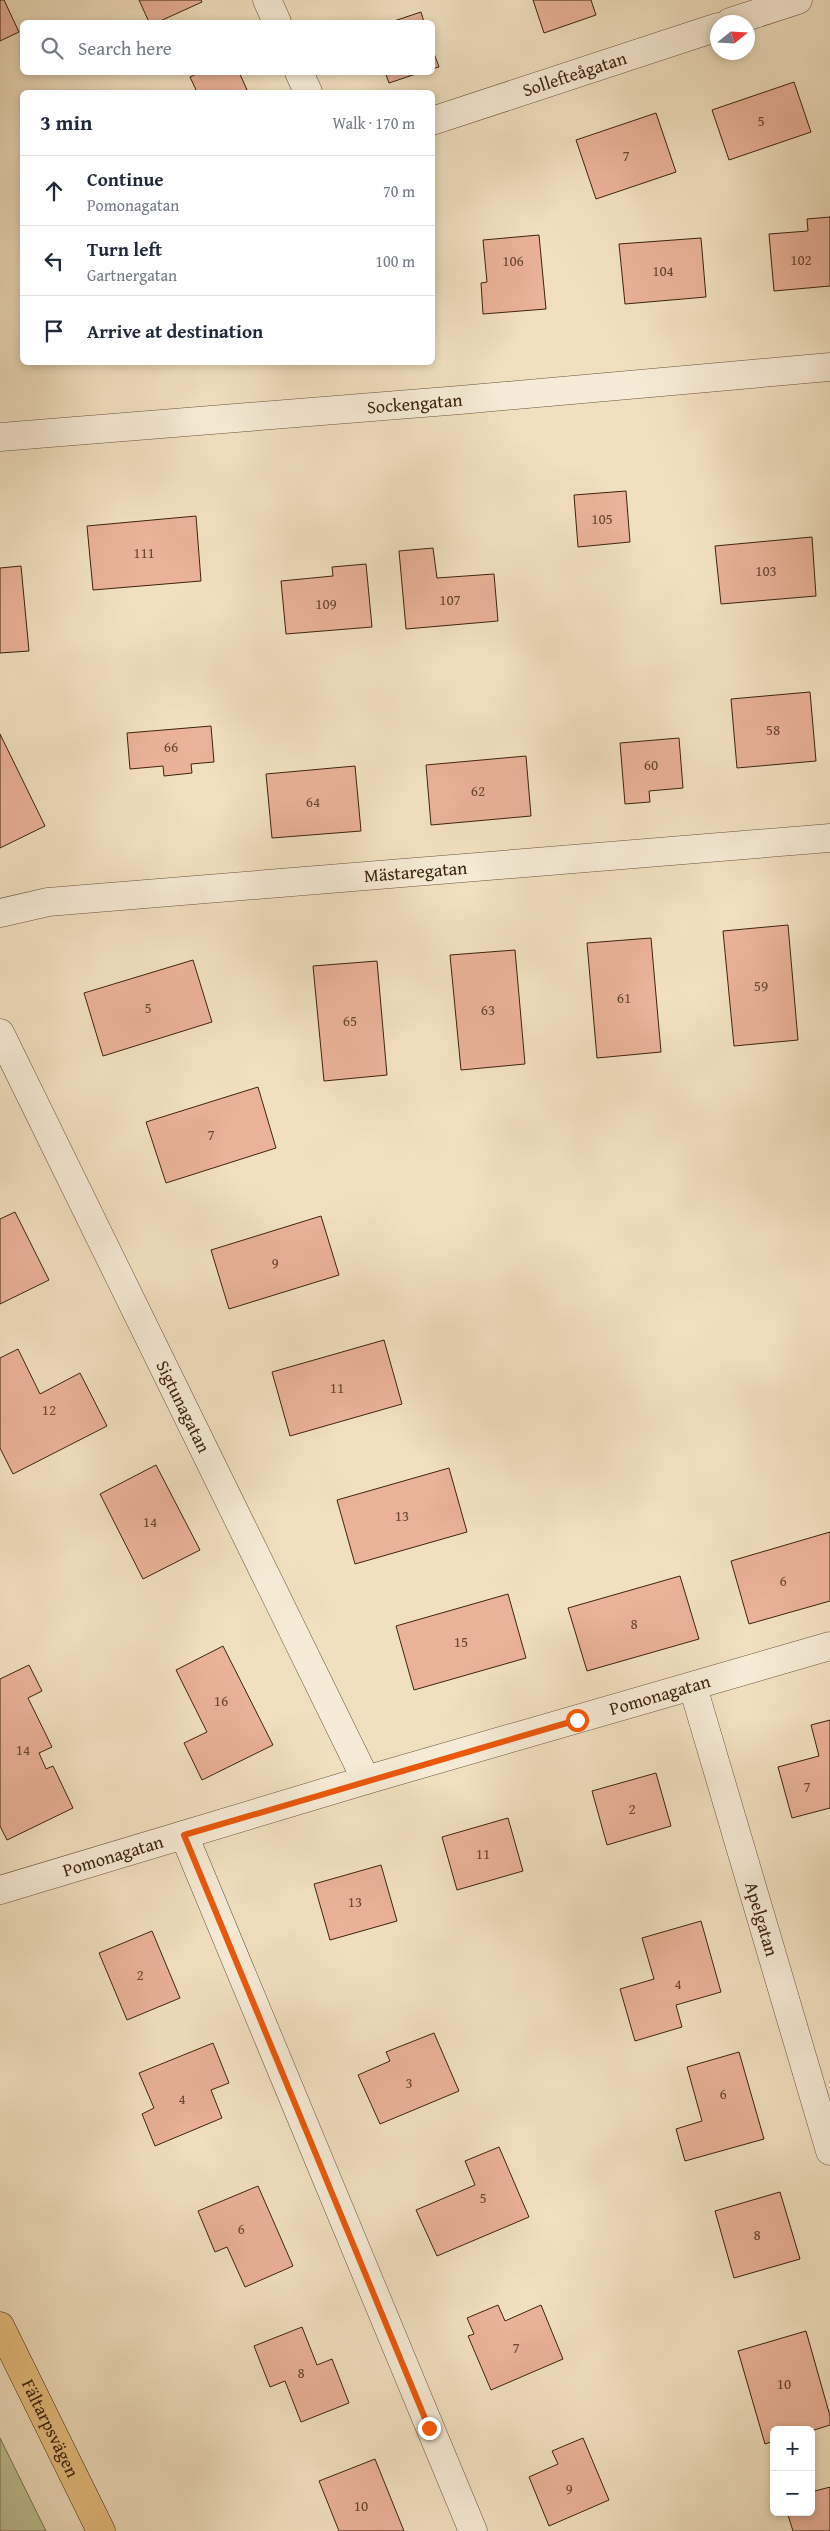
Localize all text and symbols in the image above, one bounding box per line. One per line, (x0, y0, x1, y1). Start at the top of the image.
north arrow (710, 15, 755, 60)
search box (20, 20, 435, 75)
icon: search (38, 34, 66, 62)
text: Search here (78, 34, 172, 62)
street label: Sollefteågatan (519, 44, 630, 103)
text: 3 min (40, 107, 92, 138)
house number: 5 (757, 110, 765, 131)
text: Walk · 170 m (332, 111, 415, 135)
house number: 7 (622, 145, 630, 166)
text: Continue (87, 165, 164, 193)
icon: ahead (40, 177, 68, 205)
text: 70 m (383, 179, 415, 203)
text: Pomonagatan (87, 193, 179, 217)
text: Turn left (87, 235, 162, 263)
icon: left (40, 247, 68, 275)
text: 100 m (375, 249, 415, 273)
house number: 102 (790, 249, 812, 270)
house number: 106 (502, 250, 524, 271)
house number: 104 (652, 260, 674, 281)
text: Gartnergatan (87, 263, 177, 287)
icon: arrive (40, 317, 68, 345)
text: Arrive at destination (87, 317, 263, 345)
street label: Sockengatan (366, 386, 463, 420)
house number: 105 (591, 508, 613, 529)
house number: 111 (133, 542, 155, 563)
house number: 103 (755, 560, 777, 581)
house number: 107 (439, 589, 461, 610)
house number: 109 (315, 593, 337, 614)
house number: 58 (766, 719, 780, 740)
house number: 66 (164, 736, 178, 757)
house number: 60 (644, 754, 658, 775)
house number: 62 (471, 780, 485, 801)
house number: 64 (306, 791, 320, 812)
street label: Mästaregatan (363, 854, 468, 889)
house number: 59 (754, 975, 768, 996)
house number: 61 (617, 987, 631, 1008)
house number: 5 (144, 997, 152, 1018)
house number: 63 (481, 999, 495, 1020)
house number: 65 (343, 1010, 357, 1031)
house number: 7 (207, 1124, 215, 1145)
house number: 9 (271, 1252, 279, 1273)
street label: Sigtunagatan (149, 1355, 218, 1457)
house number: 11 (330, 1377, 344, 1398)
house number: 12 (42, 1399, 56, 1420)
house number: 13 (395, 1505, 409, 1526)
house number: 14 (143, 1511, 157, 1532)
house number: 6 (779, 1570, 787, 1591)
house number: 8 (630, 1613, 638, 1634)
house number: 15 (454, 1631, 468, 1652)
street label: Pomonagatan (606, 1667, 713, 1722)
house number: 16 (214, 1690, 228, 1711)
route start (566, 1709, 589, 1732)
house number: 14 (16, 1739, 30, 1760)
house number: 7 (803, 1776, 811, 1797)
house number: 2 (628, 1798, 636, 1819)
street label: Pomonagatan (59, 1828, 166, 1883)
house number: 11 (476, 1843, 490, 1864)
street label: Apelgatan (738, 1878, 786, 1960)
house number: 13 (348, 1891, 362, 1912)
house number: 2 (136, 1964, 144, 1985)
house number: 4 (674, 1973, 682, 1994)
house number: 3 (405, 2072, 413, 2093)
house number: 6 (719, 2083, 727, 2104)
house number: 4 (178, 2088, 186, 2109)
house number: 5 (479, 2187, 487, 2208)
house number: 6 (237, 2218, 245, 2239)
house number: 8 (753, 2224, 761, 2245)
house number: 7 (512, 2337, 520, 2358)
house number: 8 (297, 2362, 305, 2383)
house number: 10 (777, 2373, 791, 2394)
street label: Fältarpsvägen (15, 2374, 86, 2482)
route end (418, 2417, 441, 2440)
map controls (770, 2426, 815, 2516)
button: + (770, 2426, 815, 2471)
button: − (770, 2471, 815, 2516)
house number: 9 (565, 2478, 573, 2499)
house number: 10 (354, 2495, 368, 2516)

